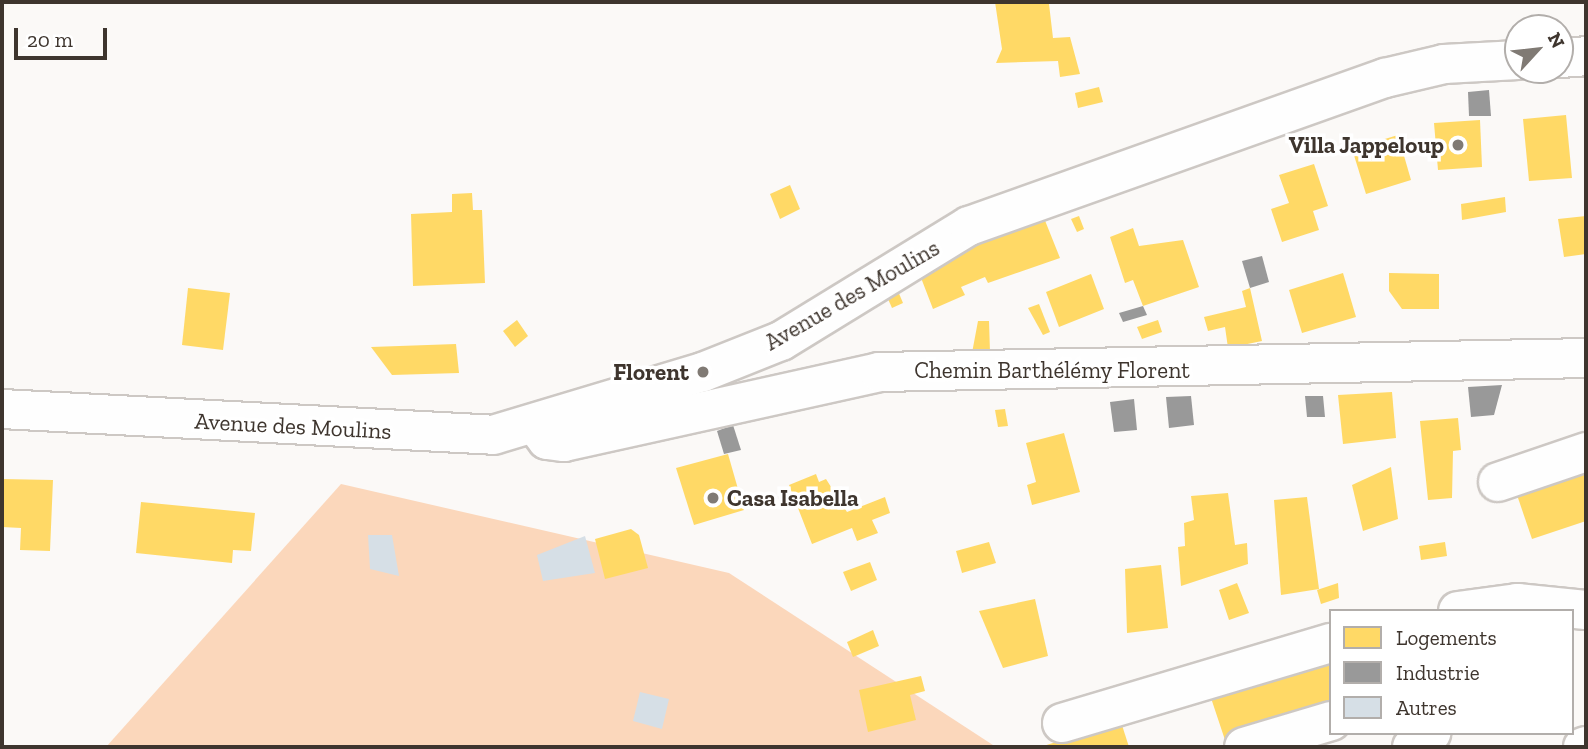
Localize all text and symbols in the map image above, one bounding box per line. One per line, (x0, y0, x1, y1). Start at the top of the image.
scale bar (18, 14, 110, 58)
north arrow (1504, 14, 1574, 84)
text: 20 m (27, 27, 73, 52)
text: N (1543, 28, 1570, 52)
place label: Villa Jappeloup (1288, 131, 1444, 159)
marker: Villa Jappeloup (1450, 137, 1466, 153)
street label: Avenue des Moulins (760, 234, 944, 356)
street label: Chemin Barthélémy Florent (914, 356, 1190, 384)
place label: Florent (613, 358, 689, 386)
marker: Florent (695, 364, 711, 380)
street label: Avenue des Moulins (194, 407, 392, 445)
place label: Casa Isabella (727, 484, 859, 512)
marker: Casa Isabella (705, 490, 721, 506)
legend (1329, 609, 1574, 735)
text: Logements (1396, 625, 1497, 650)
text: Industrie (1396, 660, 1480, 685)
text: Autres (1396, 695, 1457, 720)

